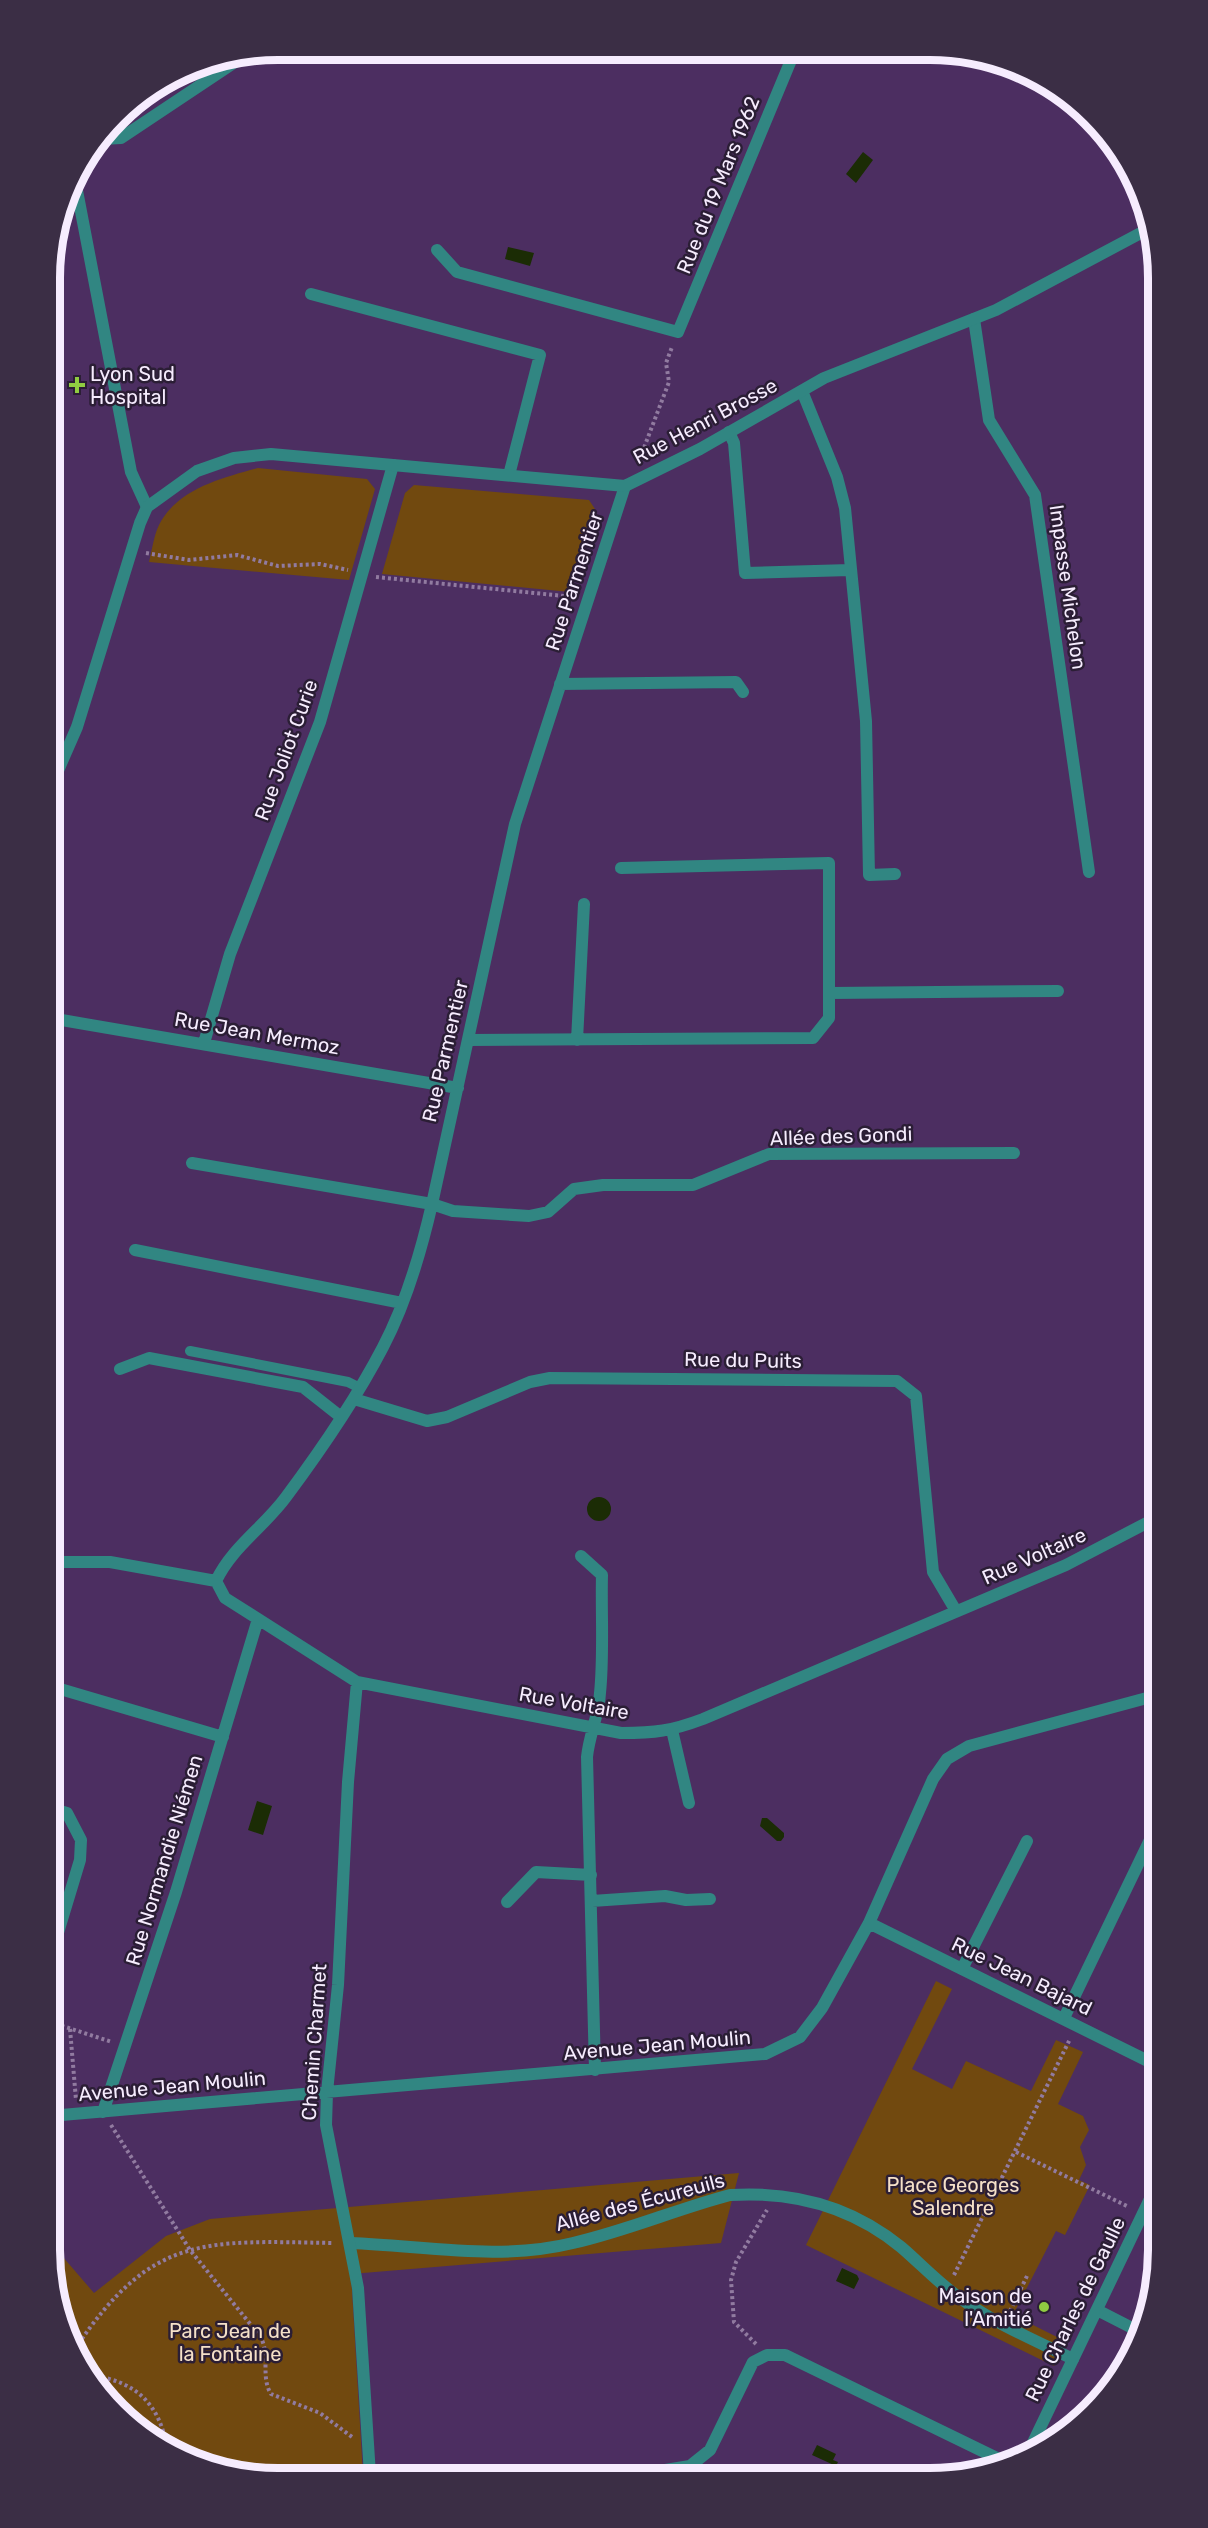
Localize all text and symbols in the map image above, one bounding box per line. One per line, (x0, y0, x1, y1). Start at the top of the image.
street label: Rue du 19 Mars 1962 (671, 93, 765, 277)
place label: Lyon Sud Hospital (90, 362, 175, 409)
street label: Rue Henri Brosse (629, 373, 781, 469)
marker: Lyon Sud Hospital (68, 376, 86, 394)
street label: Impasse Michelon (1045, 503, 1091, 671)
street label: Rue Parmentier (540, 508, 608, 654)
street label: Rue Joliot Curie (249, 676, 323, 824)
street label: Rue Parmentier (417, 977, 473, 1124)
street label: Rue Jean Mermoz (173, 1007, 341, 1059)
street label: Allée des Gondi (769, 1122, 913, 1150)
street label: Rue du Puits (684, 1347, 802, 1373)
street label: Rue Voltaire (978, 1522, 1090, 1590)
street label: Rue Voltaire (517, 1682, 631, 1724)
street label: Rue Normandie Niémen (121, 1752, 207, 1968)
street label: Rue Jean Bajard (948, 1932, 1096, 2020)
street label: Chemin Charmet (297, 1963, 331, 2121)
street label: Avenue Jean Moulin (562, 2025, 752, 2065)
street label: Avenue Jean Moulin (77, 2066, 267, 2106)
street label: Allée des Écureuils (553, 2168, 727, 2236)
park label: Place Georges Salendre (887, 2173, 1019, 2220)
street label: Rue Charles de Gaulle (1020, 2213, 1130, 2405)
place label: Maison de l'Amitié (938, 2284, 1032, 2331)
marker: Maison de l'Amitié (1037, 2300, 1051, 2314)
park label: Parc Jean de la Fontaine (169, 2319, 291, 2366)

